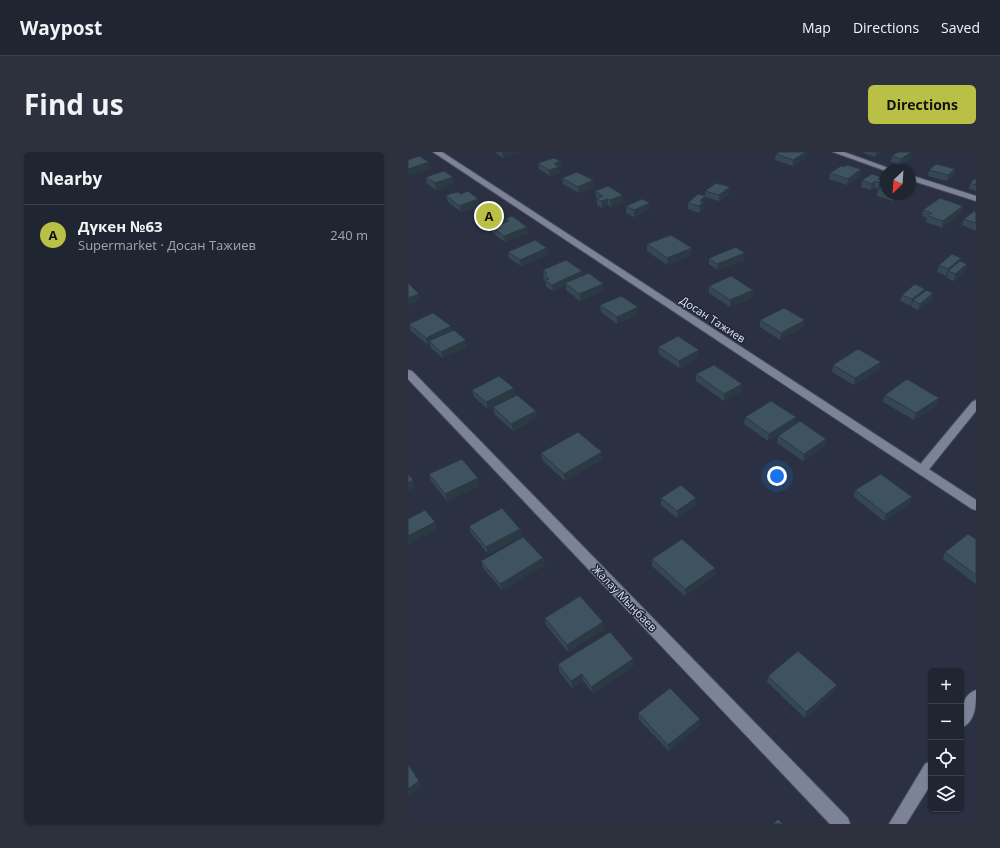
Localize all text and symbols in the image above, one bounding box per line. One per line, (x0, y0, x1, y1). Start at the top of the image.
text: Waypost (20, 15, 102, 41)
text: Map (802, 18, 831, 37)
text: Directions (853, 18, 919, 37)
text: Saved (941, 18, 980, 37)
text: Find us (24, 85, 124, 123)
button: Directions (868, 85, 976, 124)
north arrow (880, 164, 916, 200)
text: Nearby (40, 167, 102, 190)
pin: A (476, 201, 502, 231)
text: Дүкен №63 (78, 216, 163, 236)
text: A (49, 226, 57, 244)
text: 240 m (330, 226, 368, 244)
text: Supermarket · Досан Тажиев (78, 236, 256, 254)
street label: Досан Тажиев (677, 292, 749, 346)
your location (767, 466, 787, 486)
street label: Жалау Мыңбаев (589, 562, 661, 634)
map controls (928, 668, 964, 812)
button: + (928, 668, 964, 704)
button: − (928, 704, 964, 740)
button: locate (928, 740, 964, 776)
button: layers (928, 776, 964, 812)

